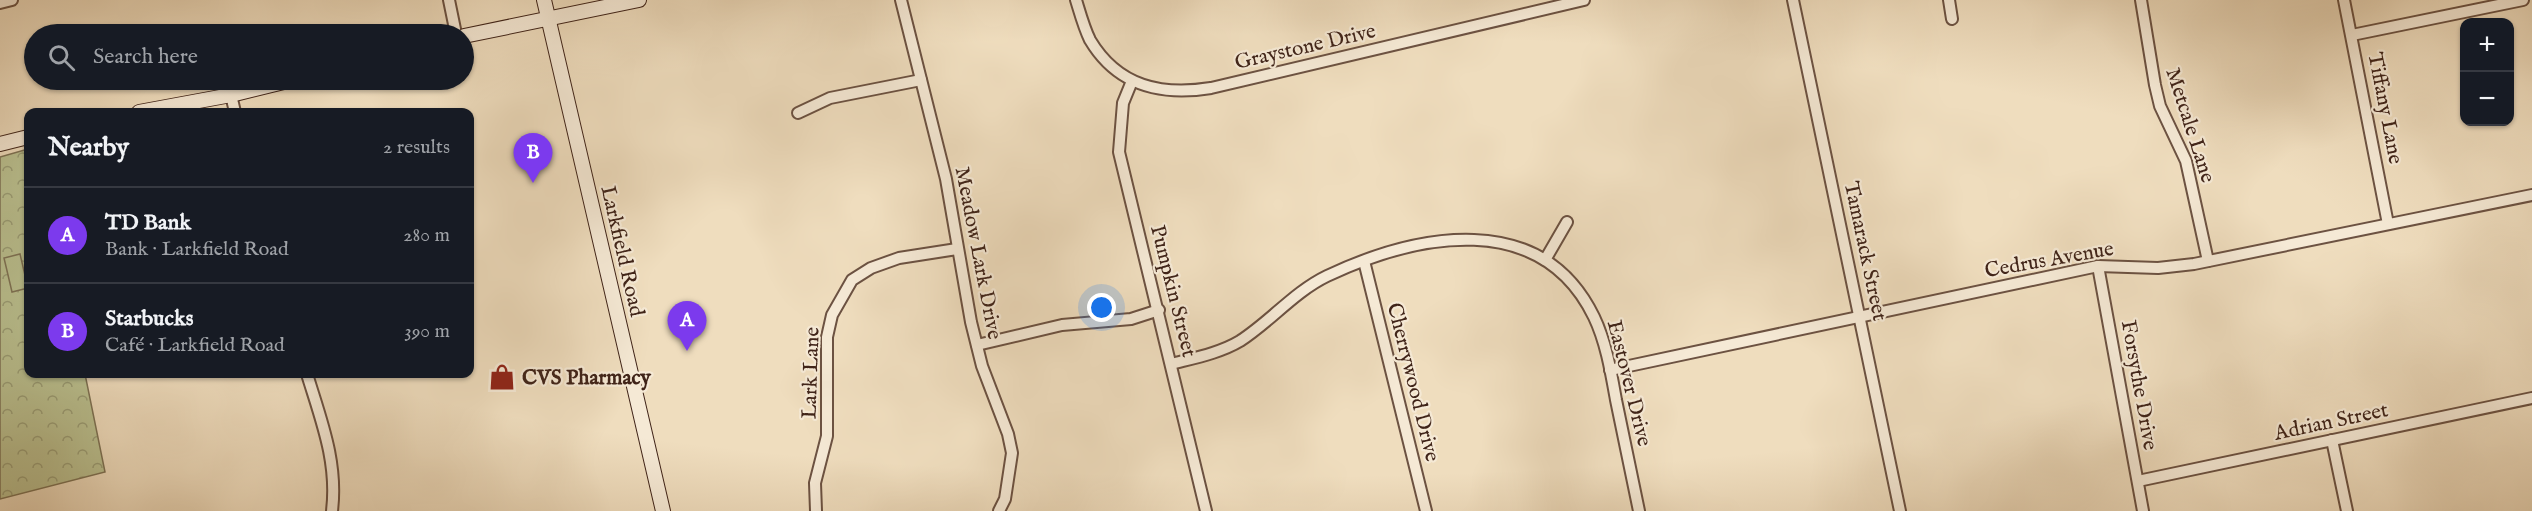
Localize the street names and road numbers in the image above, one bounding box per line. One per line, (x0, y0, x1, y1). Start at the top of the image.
street label: Graystone Drive (1232, 18, 1379, 77)
street label: Tiffany Lane (2360, 50, 2409, 167)
street label: Metcale Lane (2158, 65, 2221, 187)
street label: Meadow Lark Drive (948, 165, 1008, 342)
street label: Tamarack Street (1837, 179, 1892, 324)
street label: Larkfield Road (593, 183, 650, 320)
street label: Pumpkin Street (1143, 222, 1202, 360)
street label: Cedrus Avenue (1983, 236, 2116, 285)
street label: Cherrywood Drive (1380, 300, 1445, 465)
street label: Eastover Drive (1600, 317, 1657, 450)
street label: Forsythe Drive (2114, 318, 2163, 453)
street label: Lark Lane (796, 326, 827, 420)
street label: Adrian Street (2271, 397, 2391, 448)

